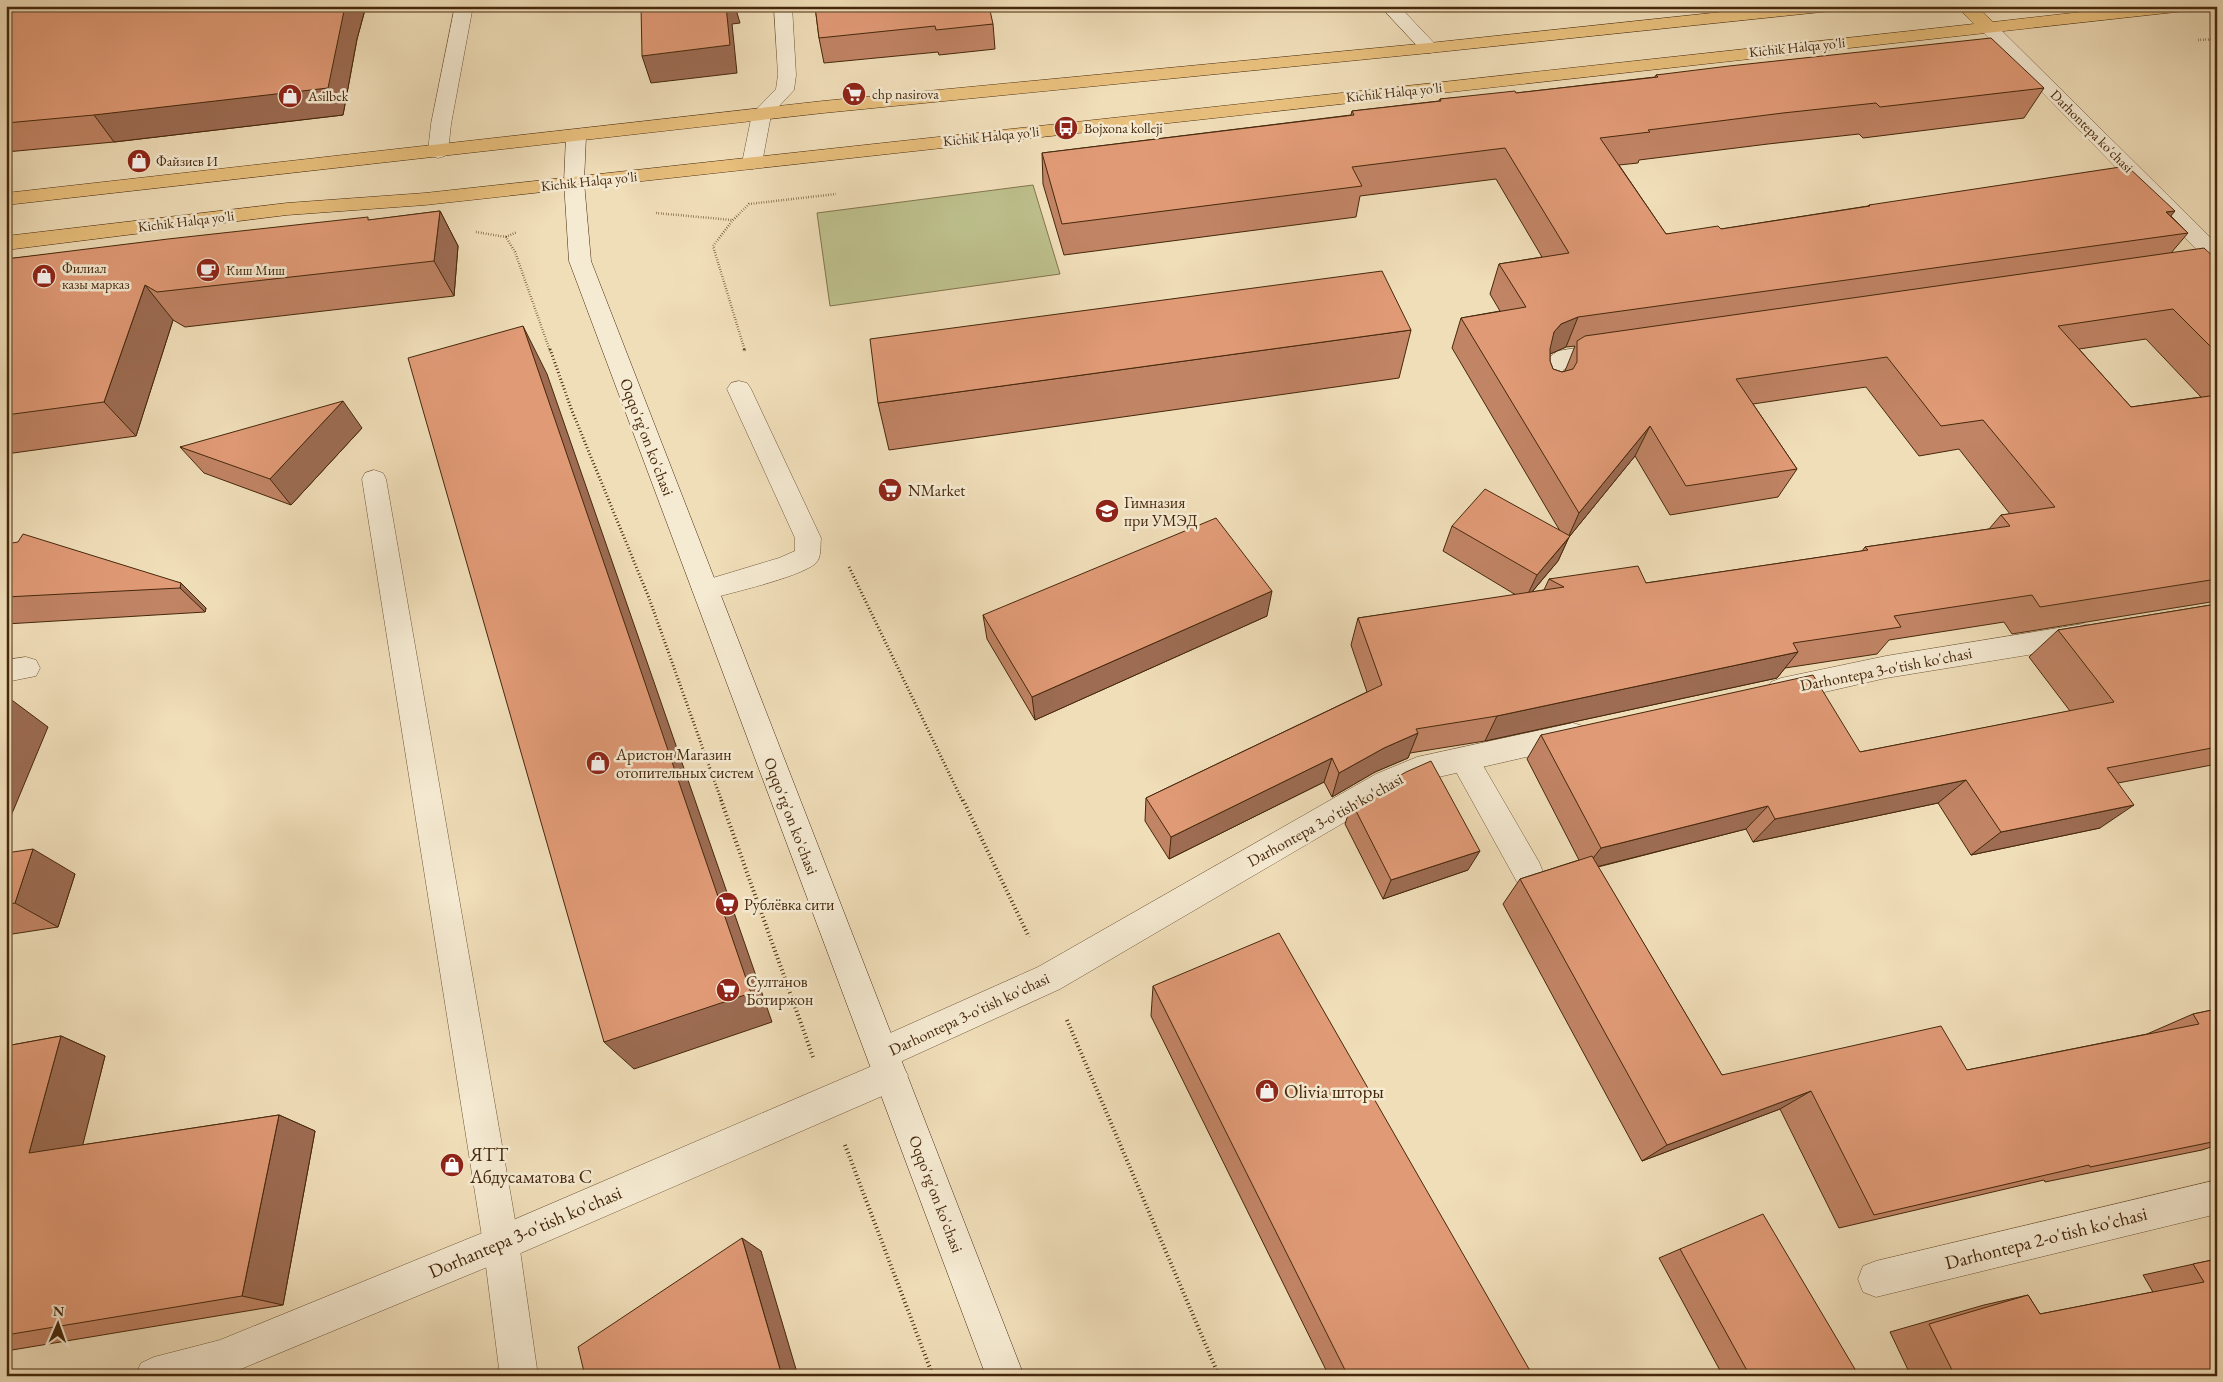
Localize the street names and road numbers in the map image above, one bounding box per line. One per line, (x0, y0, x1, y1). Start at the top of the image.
street label: Kichik Halqa yo'li (1748, 33, 1847, 61)
street label: Kichik Halqa yo'li (1345, 78, 1444, 106)
street label: Darhontepa ko'chasi (2047, 86, 2138, 177)
street label: Kichik Halqa yo'li (942, 122, 1041, 150)
street label: Kichik Halqa yo'li (540, 167, 639, 195)
street label: Kichik Halqa yo'li (137, 206, 236, 236)
street label: Oqqo'rg'on ko'chasi (615, 375, 679, 499)
street label: Darhontepa 3-o'tish ko'chasi (1798, 642, 1974, 696)
street label: Oqqo'rg'on ko'chasi (759, 754, 823, 878)
street label: Darhontepa 3-o'tish ko'chasi (1243, 768, 1407, 872)
street label: Darhontepa 3-o'tish ko'chasi (885, 968, 1053, 1060)
street label: Oqqo'rg'on ko'chasi (904, 1132, 968, 1256)
street label: Dorhantepa 3-o'tish ko'chasi (425, 1180, 626, 1284)
street label: Darhontepa 2-o'tish ko'chasi (1942, 1201, 2150, 1275)

